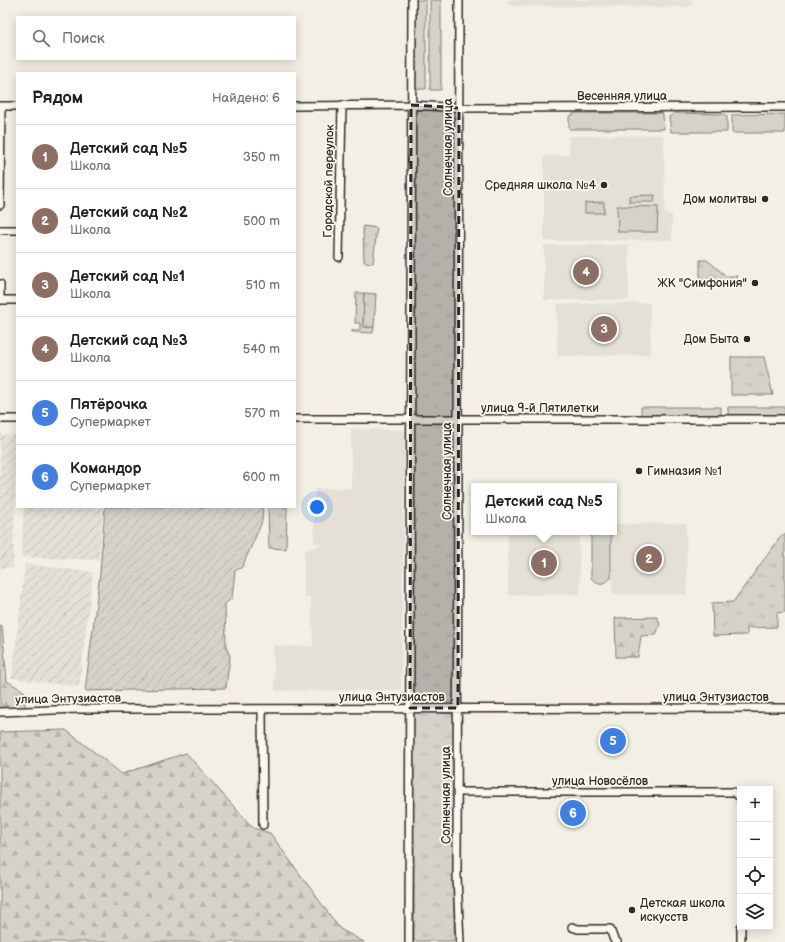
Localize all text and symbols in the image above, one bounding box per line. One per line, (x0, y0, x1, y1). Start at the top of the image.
search box (16, 16, 296, 60)
icon: search (30, 27, 52, 49)
text: Поиск (62, 29, 105, 48)
text: Рядом (32, 88, 83, 108)
street label: Весенняя улица (577, 89, 667, 104)
text: Найдено: 6 (212, 90, 280, 106)
street label: Солнечная улица (441, 98, 456, 196)
street label: Городской переулок (321, 124, 337, 238)
text: Детский сад №5 (70, 139, 187, 158)
text: 1 (42, 149, 48, 165)
text: 350 m (243, 149, 280, 165)
text: Школа (70, 158, 111, 174)
place label: Средняя школа №4 (485, 178, 597, 193)
marker: Средняя школа №4 (599, 180, 609, 190)
place label: Дом молитвы (683, 192, 757, 207)
marker: Дом молитвы (760, 194, 770, 204)
text: Детский сад №2 (70, 203, 188, 222)
text: 2 (41, 213, 49, 229)
text: 500 m (243, 213, 280, 229)
text: Школа (70, 222, 111, 238)
pin: 4 (573, 257, 599, 287)
text: Детский сад №1 (70, 267, 185, 286)
place label: ЖК "Симфония" (657, 276, 747, 291)
text: 3 (41, 277, 49, 293)
text: 510 m (246, 277, 280, 293)
marker: ЖК "Симфония" (750, 278, 760, 288)
text: Школа (70, 286, 111, 302)
pin: 3 (591, 314, 617, 344)
text: Детский сад №3 (70, 331, 187, 350)
place label: Дом Быта (684, 332, 739, 347)
marker: Дом Быта (742, 334, 752, 344)
text: 4 (41, 341, 49, 357)
text: 540 m (243, 341, 280, 357)
text: Школа (70, 350, 111, 366)
text: Пятёрочка (70, 395, 147, 414)
street label: улица 9-й Пятилетки (481, 401, 599, 416)
text: 5 (41, 405, 49, 421)
text: 570 m (244, 405, 280, 421)
text: Супермаркет (70, 414, 151, 430)
street label: Солнечная улица (440, 422, 455, 520)
text: Командор (70, 459, 141, 478)
place label: Гимназия №1 (647, 464, 722, 479)
marker: Гимназия №1 (634, 466, 644, 476)
text: 6 (41, 469, 49, 485)
text: 600 m (243, 469, 280, 485)
text: Супермаркет (70, 478, 151, 494)
popup (471, 483, 617, 535)
text: Детский сад №5 (485, 492, 603, 511)
your location (307, 497, 327, 517)
text: Школа (485, 511, 526, 527)
pin: 2 (636, 544, 662, 574)
pin: 1 (531, 548, 557, 578)
street label: улица Энтузиастов (339, 690, 446, 705)
street label: улица Энтузиастов (663, 690, 770, 705)
street label: улица Энтузиастов (15, 691, 122, 707)
pin: 5 (600, 726, 626, 756)
street label: Солнечная улица (439, 746, 454, 844)
street label: улица Новосёлов (552, 774, 649, 789)
map controls (737, 786, 773, 930)
button: + (737, 786, 773, 822)
pin: 6 (560, 798, 586, 828)
button: − (737, 822, 773, 858)
button: locate (737, 858, 773, 894)
button: layers (737, 894, 773, 930)
place label: Детская школа искусств (640, 896, 725, 925)
marker: Детская школа искусств (627, 905, 637, 915)

